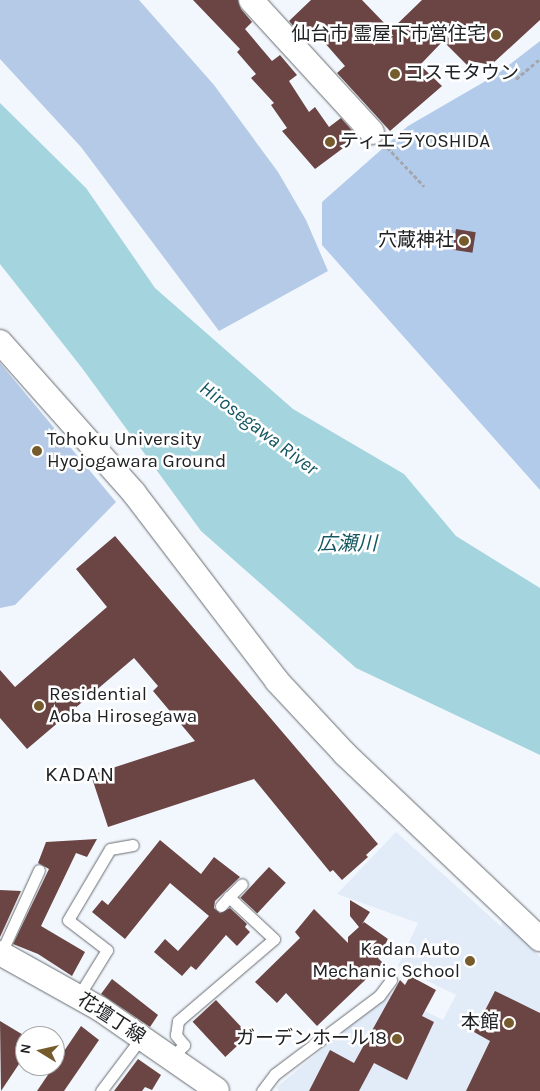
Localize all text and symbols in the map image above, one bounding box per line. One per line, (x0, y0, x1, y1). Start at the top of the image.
place label: 仙台市 霊屋下市営住宅 (291, 24, 486, 46)
marker: 仙台市 霊屋下市営住宅 (490, 29, 502, 41)
place label: コスモタウン (405, 63, 519, 85)
marker: コスモタウン (389, 68, 401, 80)
place label: ティエラYOSHIDA (340, 131, 491, 153)
marker: ティエラYOSHIDA (324, 136, 336, 148)
place label: 穴蔵神社 (378, 230, 454, 252)
marker: 穴蔵神社 (458, 235, 470, 247)
water label: Hirosegawa River (195, 376, 323, 480)
place label: Tohoku University Hyojogawara Ground (47, 429, 226, 473)
marker: Tohoku University Hyojogawara Ground (31, 445, 43, 457)
water label: 広瀬川 (317, 531, 377, 555)
place label: Residential Aoba Hirosegawa (49, 684, 197, 728)
marker: Residential Aoba Hirosegawa (33, 700, 45, 712)
district label: KADAN (44, 761, 116, 787)
place label: Kadan Auto Mechanic School (312, 939, 460, 983)
marker: Kadan Auto Mechanic School (464, 955, 476, 967)
street label: 花壇丁線 (73, 989, 149, 1049)
place label: 本館 (461, 1012, 499, 1034)
marker: 本館 (503, 1017, 515, 1029)
north arrow (15, 1026, 65, 1076)
place label: ガーデンホール18 (236, 1028, 387, 1050)
marker: ガーデンホール18 (391, 1033, 403, 1045)
text: N (16, 1042, 35, 1055)

